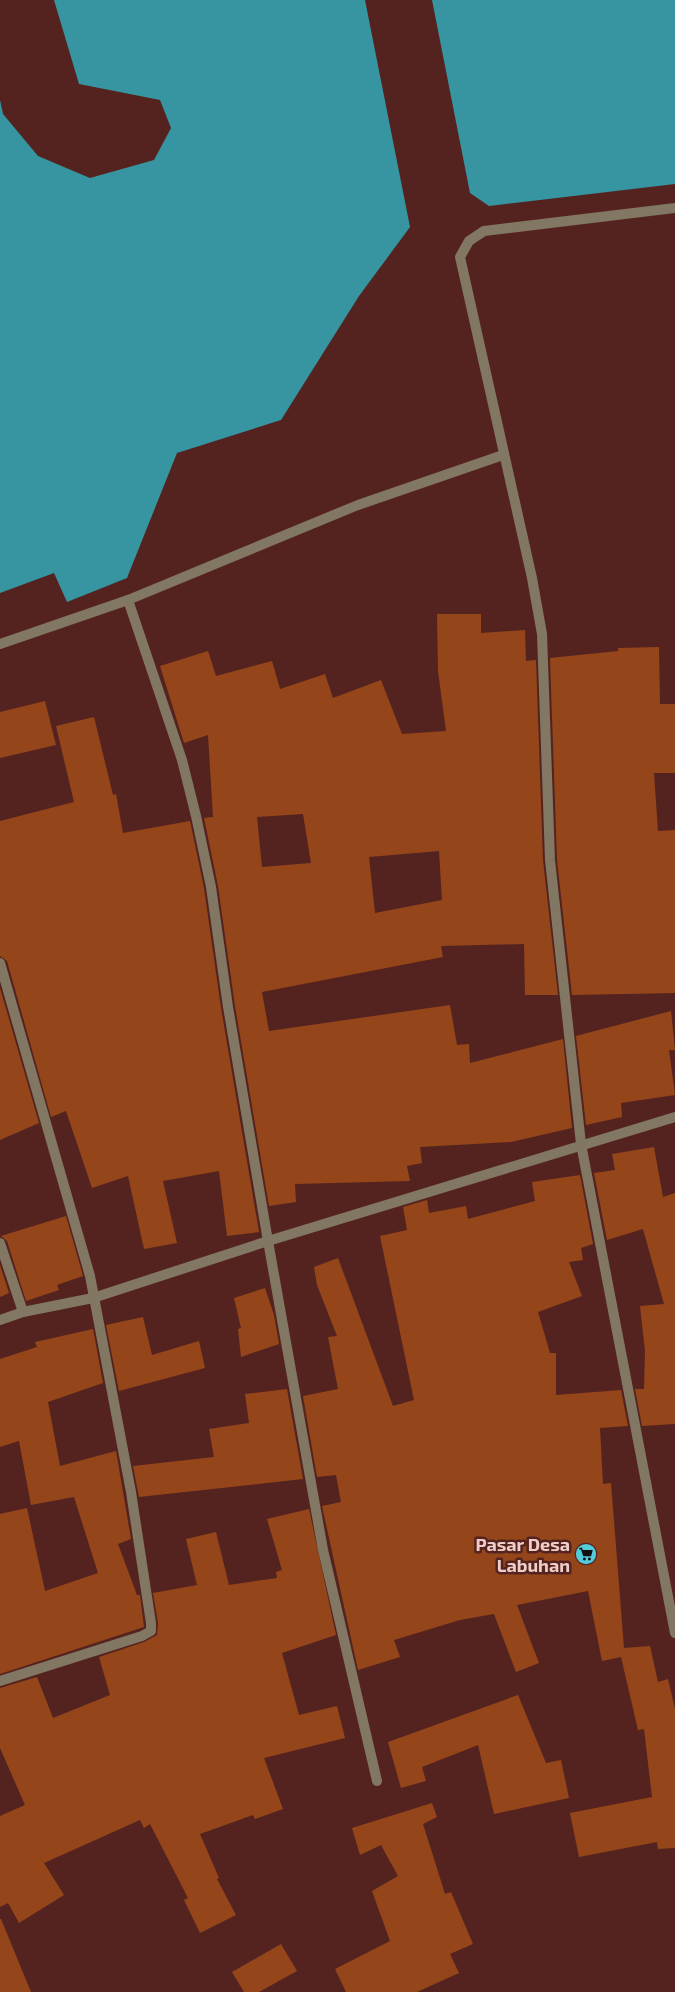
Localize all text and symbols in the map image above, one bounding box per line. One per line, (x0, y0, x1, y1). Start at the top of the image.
place label: Pasar Desa Labuhan (475, 1533, 570, 1576)
supermarket icon: Pasar Desa Labuhan (574, 1542, 598, 1566)

